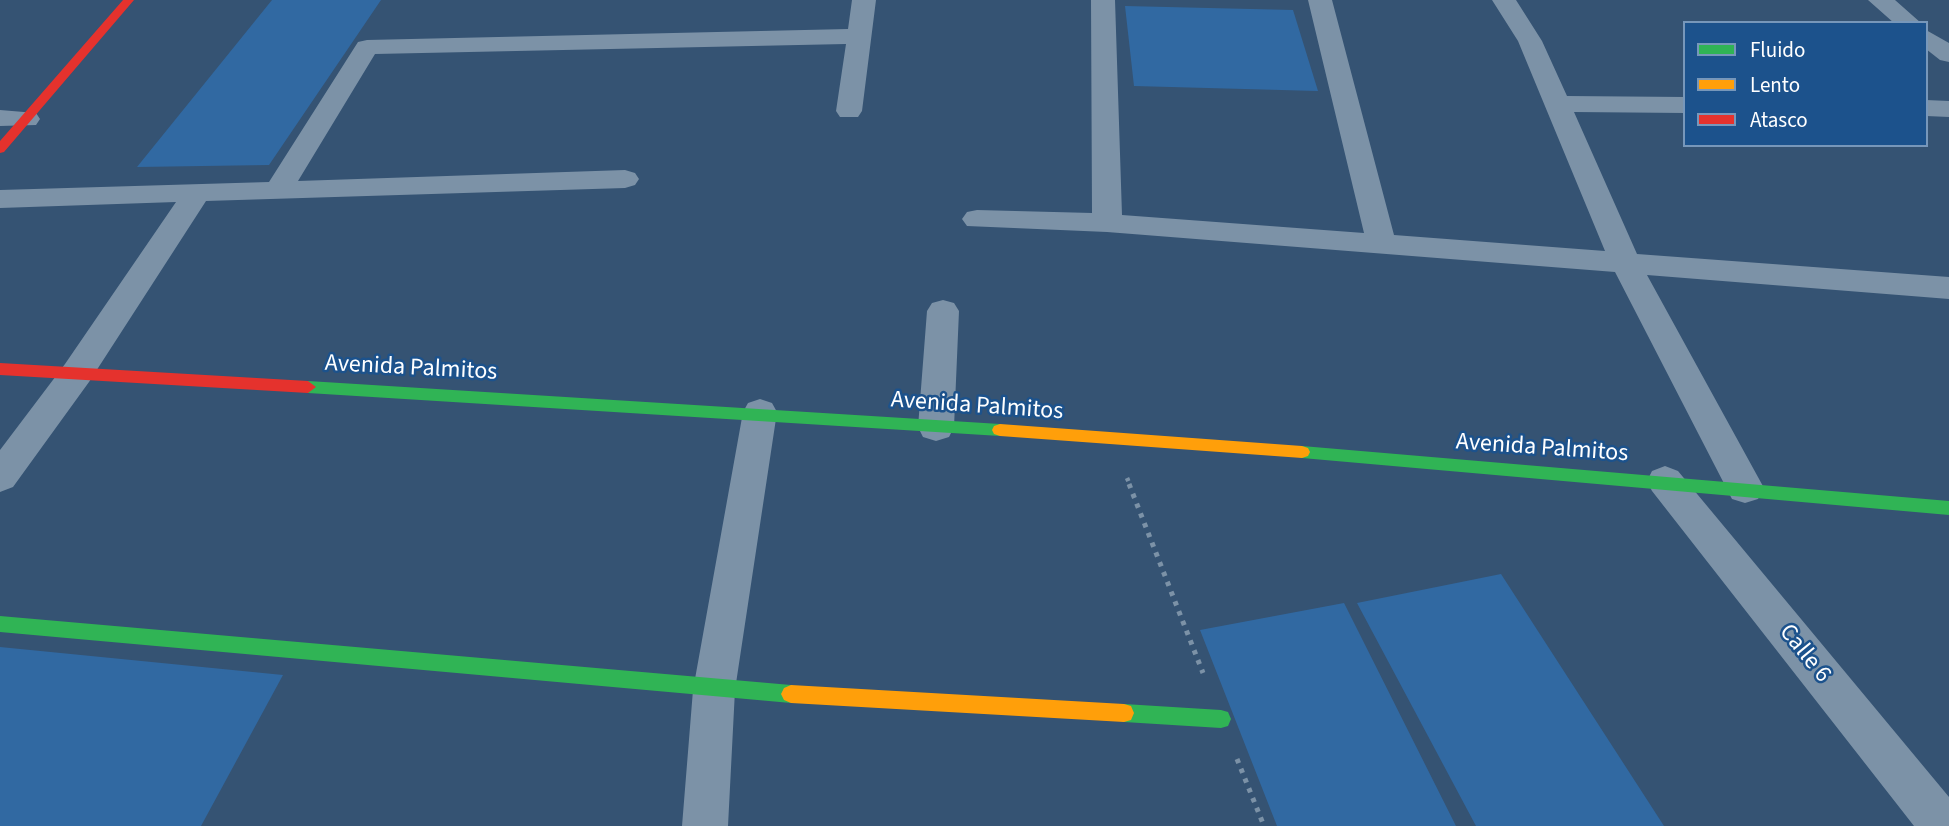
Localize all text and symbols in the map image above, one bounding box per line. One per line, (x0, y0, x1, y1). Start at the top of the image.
legend (1683, 21, 1928, 147)
text: Fluido (1750, 35, 1805, 65)
text: Lento (1750, 70, 1800, 100)
text: Atasco (1750, 105, 1808, 135)
street label: Avenida Palmitos (324, 350, 498, 388)
street label: Avenida Palmitos (890, 387, 1064, 427)
street label: Avenida Palmitos (1455, 429, 1629, 469)
street label: Calle 6 (1772, 619, 1836, 689)

